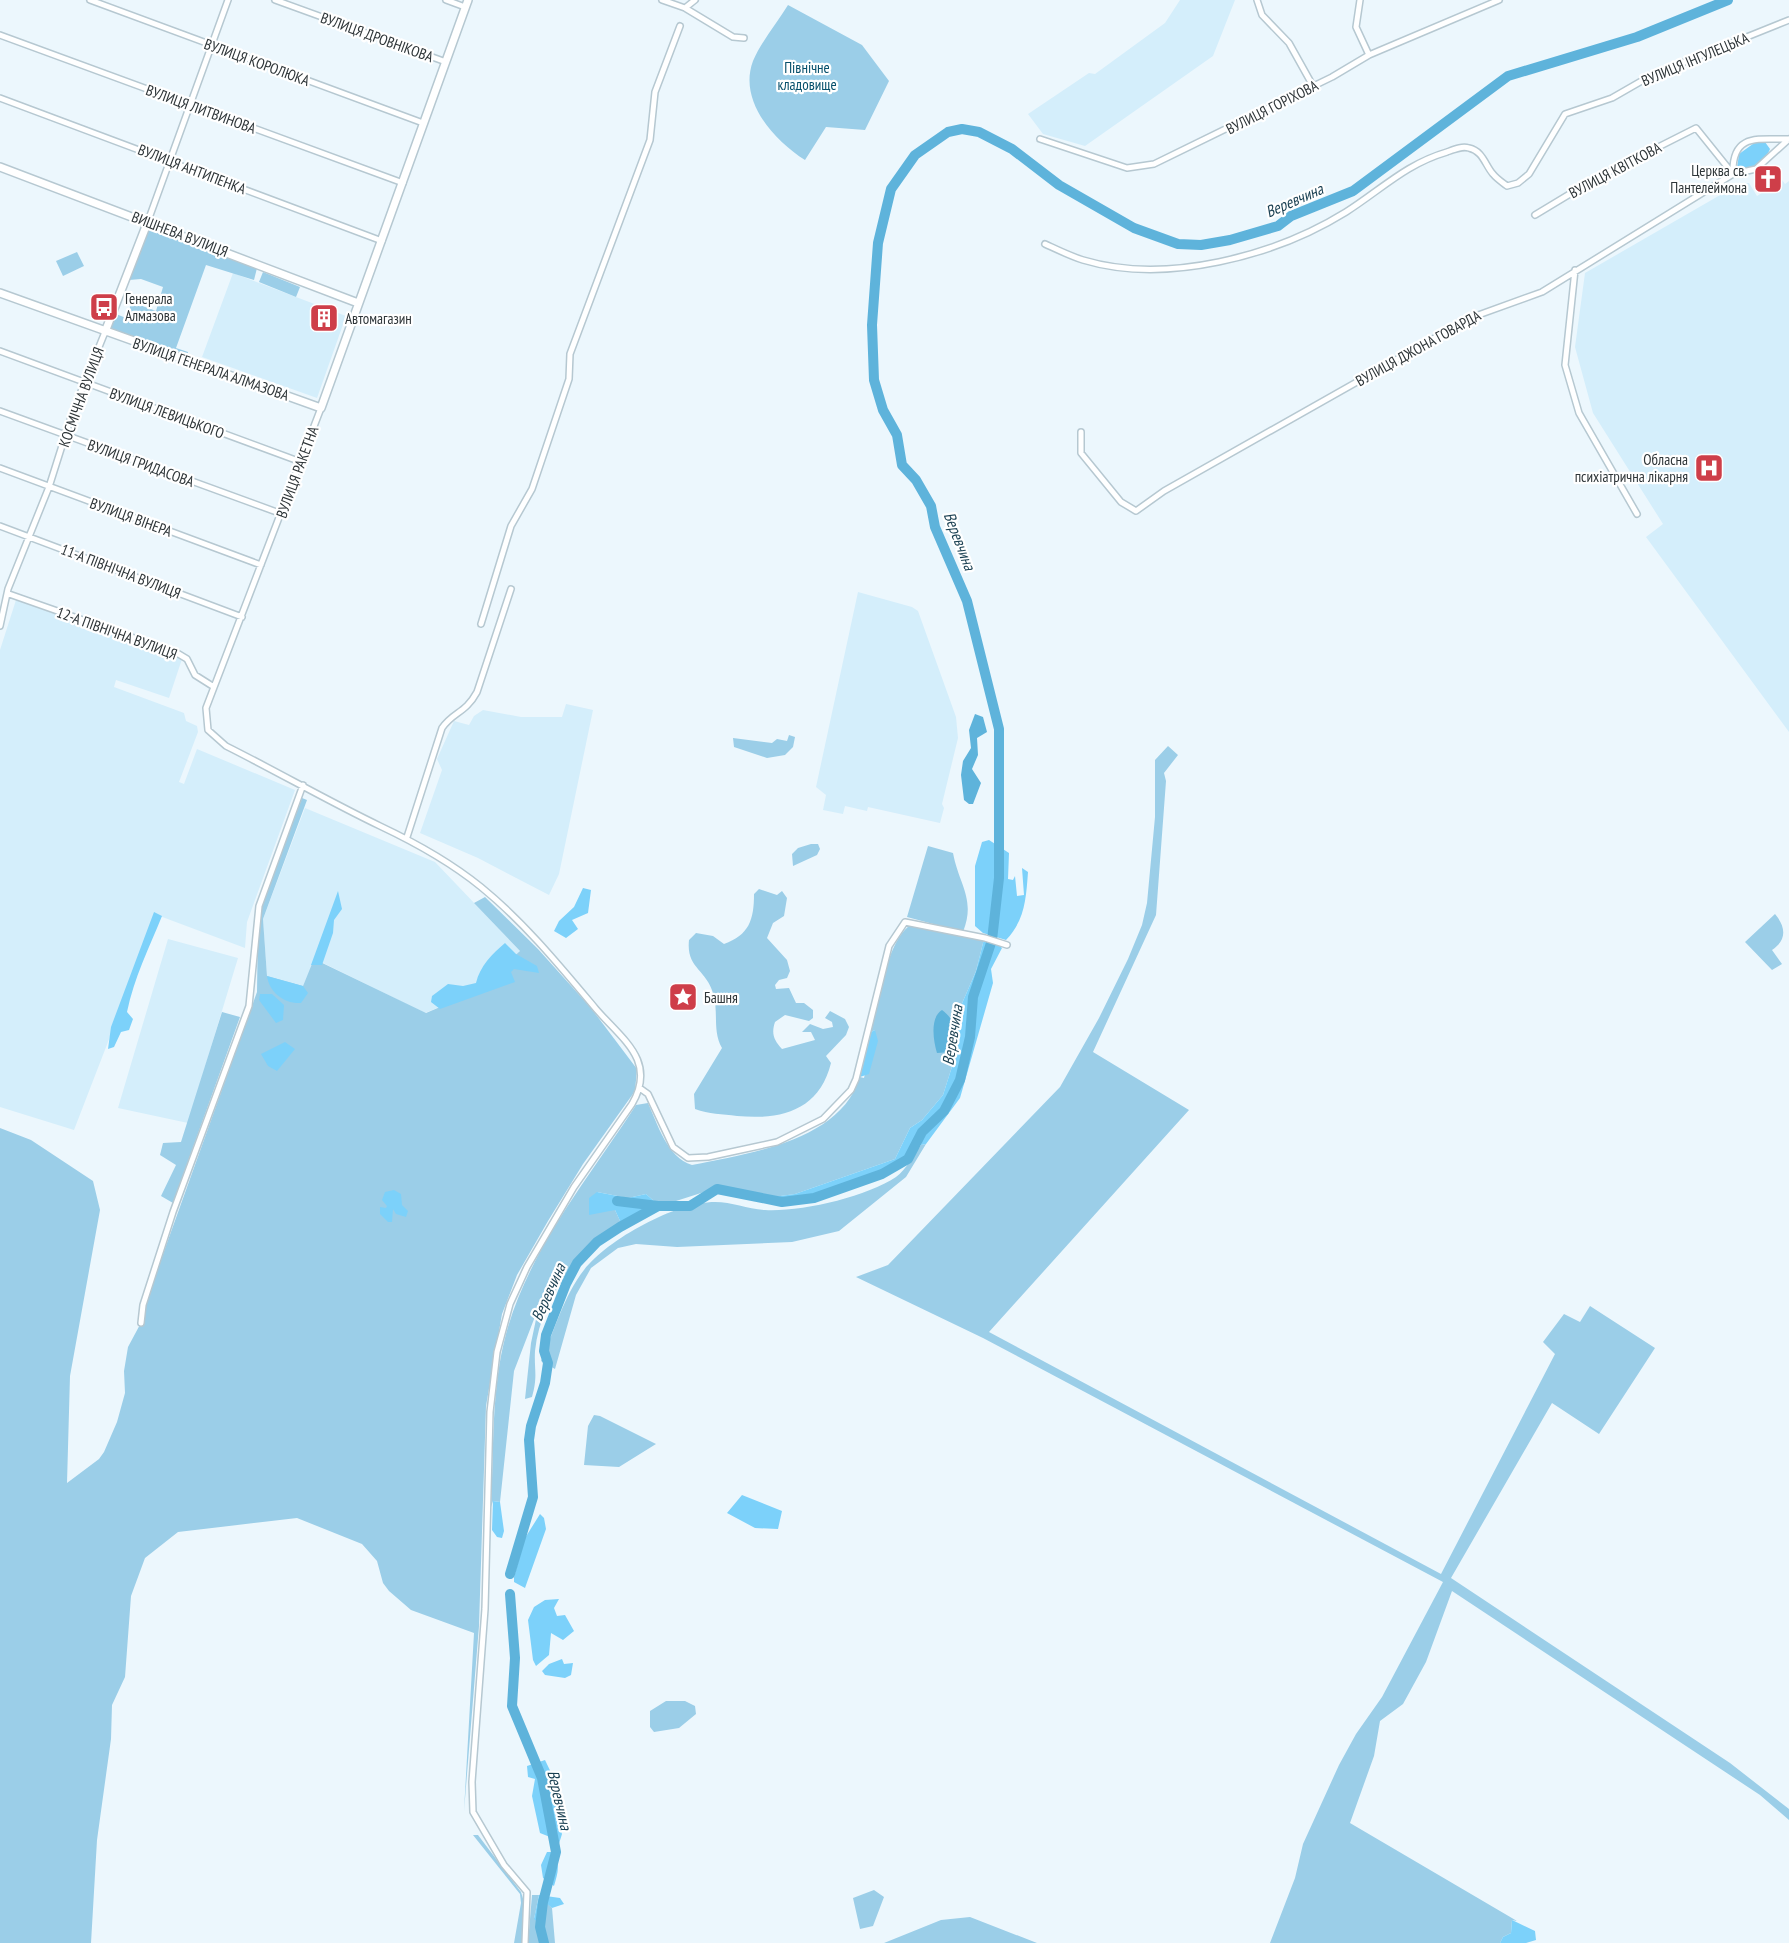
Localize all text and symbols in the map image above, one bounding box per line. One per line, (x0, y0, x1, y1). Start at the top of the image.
street label: ВУЛИЦЯ ДРОВНІКОВА (318, 8, 437, 67)
street label: ВУЛИЦЯ ІНГУЛЕЦЬКА (1638, 27, 1752, 90)
street label: ВУЛИЦЯ КОРОЛЮКА (202, 34, 313, 90)
park label: Північне кладовище (777, 58, 837, 94)
street label: ВУЛИЦЯ ГОРІХОВА (1223, 75, 1322, 138)
street label: ВУЛИЦЯ ЛИТВИНОВА (143, 80, 259, 138)
street label: ВУЛИЦЯ КВІТКОВА (1566, 137, 1665, 202)
street label: ВУЛИЦЯ АНТИПЕНКА (135, 140, 250, 199)
place label: Церква св. Пантелеймона (1670, 161, 1747, 197)
church icon: Церква св. Пантелеймона (1752, 163, 1784, 195)
water label: Веревчина (1262, 178, 1327, 222)
street label: ВИШНЕВА ВУЛИЦЯ (129, 207, 231, 261)
place label: Генерала Алмазова (125, 289, 176, 325)
bus stop icon: Генерала Алмазова (88, 291, 120, 323)
building icon: Автомагазин (308, 302, 340, 334)
street label: ВУЛИЦЯ ДЖОНА ГОВАРДА (1352, 305, 1485, 390)
place label: Автомагазин (345, 309, 412, 328)
street label: ВУЛИЦЯ ГЕНЕРАЛА АЛМАЗОВА (130, 333, 292, 405)
street label: КОСМІЧНА ВУЛИЦЯ (54, 344, 108, 450)
street label: ВУЛИЦЯ ЛЕВИЦЬКОГО (107, 383, 227, 443)
street label: ВУЛИЦЯ РАКЕТНА (272, 423, 323, 521)
street label: ВУЛИЦЯ ГРИДАСОВА (85, 435, 198, 491)
place label: Обласна психіатрична лікарня (1575, 450, 1688, 486)
hospital icon: Обласна психіатрична лікарня (1693, 452, 1725, 484)
street label: ВУЛИЦЯ ВІНЕРА (87, 493, 175, 541)
water label: Веревчина (940, 509, 981, 574)
street label: 11-А ПІВНІЧНА ВУЛИЦЯ (58, 539, 184, 603)
street label: 12-А ПІВНІЧНА ВУЛИЦЯ (54, 602, 180, 664)
place icon: Башня (667, 981, 699, 1013)
place label: Башня (704, 988, 738, 1007)
water label: Веревчина (937, 1002, 967, 1067)
water label: Веревчина (526, 1259, 570, 1324)
water label: Веревчина (543, 1768, 577, 1833)

